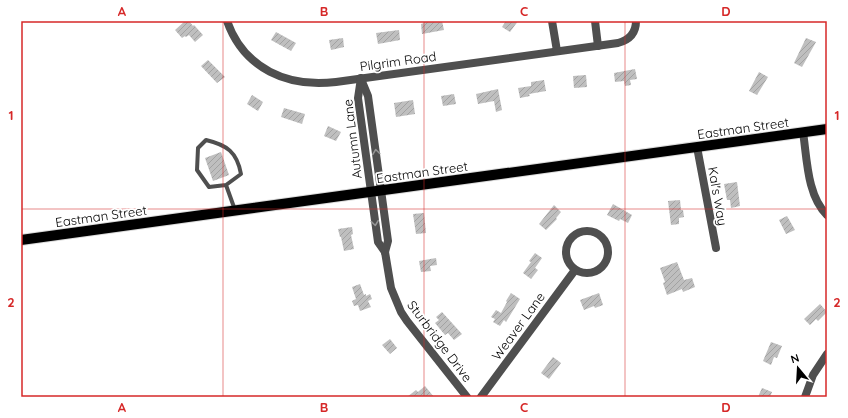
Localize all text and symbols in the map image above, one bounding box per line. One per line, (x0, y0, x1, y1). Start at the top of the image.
text: A (118, 3, 127, 19)
text: B (320, 3, 328, 19)
text: C (520, 3, 528, 19)
text: D (721, 3, 731, 19)
street label: Pilgrim Road (359, 48, 437, 74)
street label: Autumn Lane (339, 98, 365, 180)
text: 1 (8, 107, 14, 123)
text: 1 (834, 107, 840, 123)
street label: Eastman Street (696, 114, 790, 142)
one-way arrow (372, 149, 381, 155)
street label: Eastman Street (375, 158, 469, 186)
street label: Kal's Way (705, 165, 731, 227)
street label: Eastman Street (54, 202, 148, 230)
one-way arrow (370, 220, 379, 226)
street label: Weaver Lane (488, 289, 548, 363)
text: 2 (7, 294, 15, 310)
text: 2 (833, 294, 841, 310)
street label: Sturbridge Drive (404, 297, 476, 385)
north arrow (778, 348, 818, 388)
text: N (789, 351, 801, 366)
text: A (118, 399, 127, 415)
text: B (320, 399, 328, 415)
text: C (520, 399, 528, 415)
text: D (721, 399, 731, 415)

